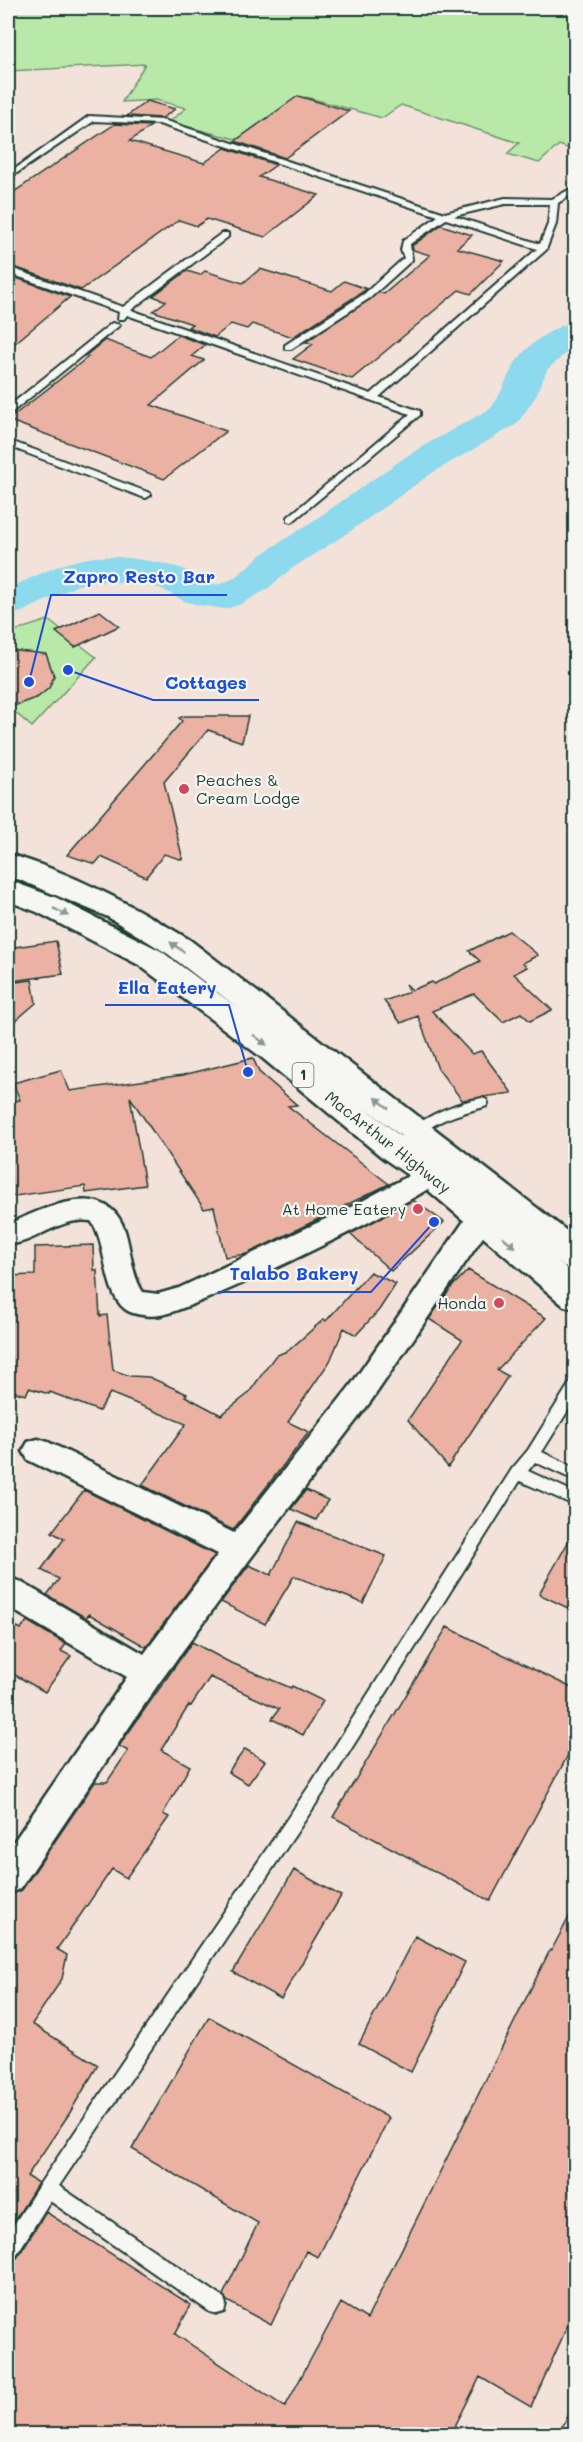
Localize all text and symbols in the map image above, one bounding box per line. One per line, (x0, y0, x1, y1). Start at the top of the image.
callout: Zapro Resto Bar (51, 559, 227, 595)
text: Zapro Resto Bar (63, 564, 215, 588)
callout: Cottages (153, 664, 259, 700)
text: Cottages (165, 670, 247, 694)
place label: Peaches & Cream Lodge (196, 769, 300, 808)
marker: Peaches & Cream Lodge (177, 782, 191, 796)
one-way arrow (53, 907, 70, 917)
one-way arrow (169, 941, 185, 952)
callout: Ella Eatery (105, 969, 229, 1005)
text: Ella Eatery (117, 975, 217, 999)
one-way arrow (252, 1034, 268, 1046)
road number: 1 (292, 1063, 314, 1087)
street label: MacArthur Highway (321, 1086, 456, 1197)
one-way arrow (374, 1098, 389, 1110)
place label: At Home Eatery (282, 1198, 406, 1219)
marker: At Home Eatery (411, 1202, 425, 1216)
one-way arrow (502, 1235, 517, 1247)
callout: Talabo Bakery (218, 1256, 371, 1292)
text: Talabo Bakery (229, 1261, 359, 1285)
place label: Honda (437, 1292, 487, 1313)
marker: Honda (492, 1296, 506, 1310)

